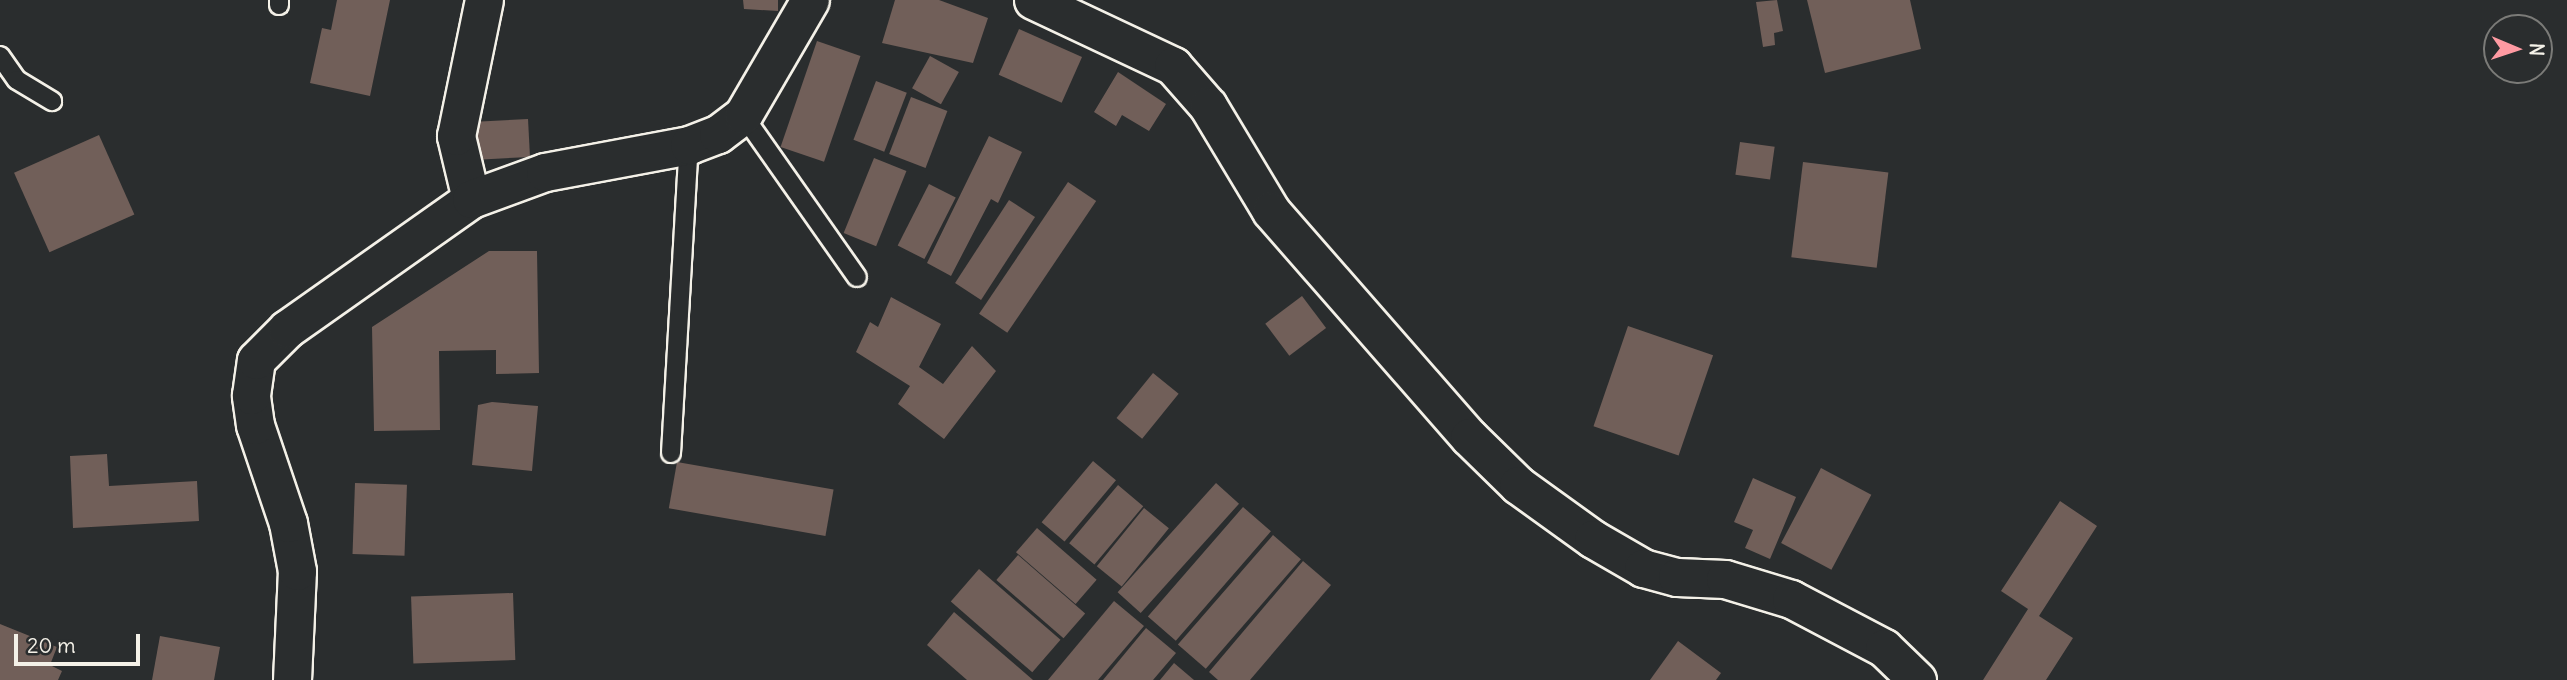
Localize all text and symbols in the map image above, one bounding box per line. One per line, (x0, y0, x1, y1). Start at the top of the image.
north arrow (2483, 14, 2553, 84)
text: N (2525, 43, 2549, 57)
scale bar (18, 620, 144, 664)
text: 20 m (27, 632, 76, 659)

